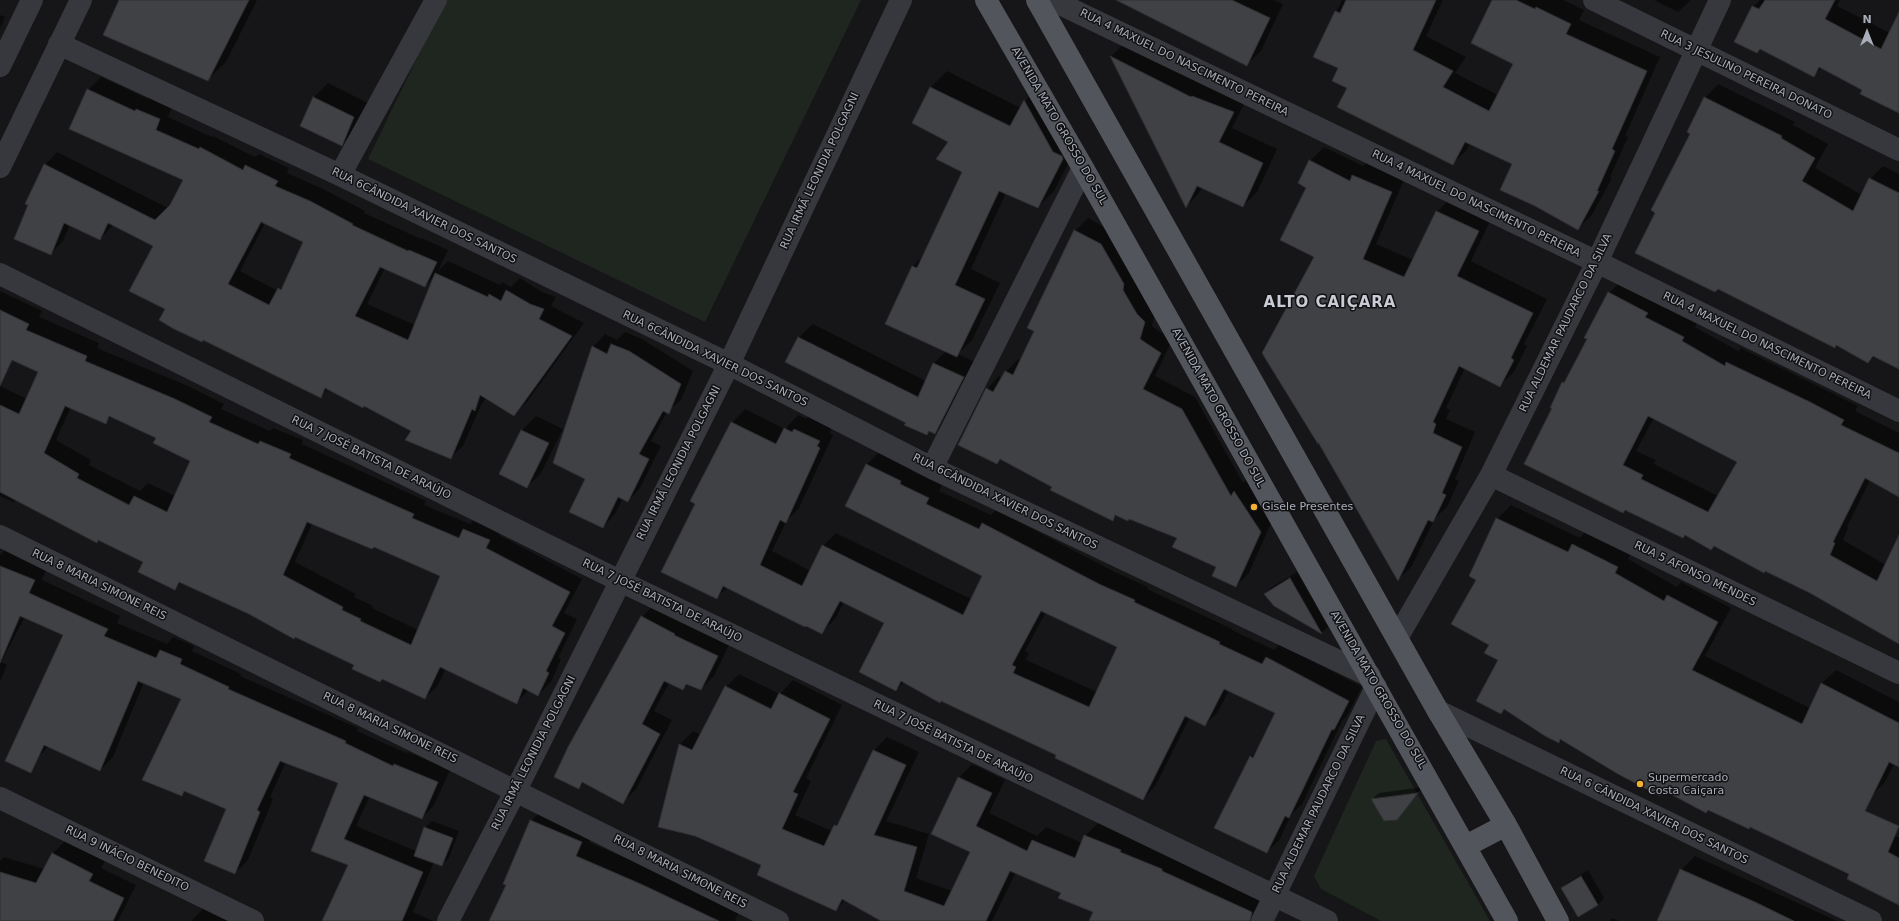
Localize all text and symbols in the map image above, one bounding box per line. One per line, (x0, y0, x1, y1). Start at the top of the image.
street label: RUA 4 MAXUEL DO NASCIMENTO PEREIRA (1078, 7, 1290, 119)
north arrow (1847, 12, 1887, 52)
text: N (1862, 13, 1872, 26)
street label: RUA 3 JESULINO PEREIRA DONATO (1658, 28, 1834, 122)
street label: AVENIDA MATO GROSSO DO SUL (1008, 45, 1110, 207)
street label: RUA IRMÃ LEONIDIA POLGAGNI (778, 91, 862, 251)
street label: RUA 4 MAXUEL DO NASCIMENTO PEREIRA (1370, 148, 1582, 260)
street label: RUA 6CÂNDIDA XAVIER DOS SANTOS (329, 165, 519, 267)
street label: RUA ALDEMAR PAUDARCO DA SILVA (1517, 232, 1615, 414)
street label: RUA 4 MAXUEL DO NASCIMENTO PEREIRA (1661, 290, 1873, 402)
district label: ALTO CAIÇARA (1264, 294, 1396, 312)
street label: RUA 6CÂNDIDA XAVIER DOS SANTOS (620, 308, 810, 410)
street label: AVENIDA MATO GROSSO DO SUL (1169, 326, 1267, 490)
street label: RUA IRMÃ LEONIDIA POLGAGNI (634, 384, 724, 542)
street label: RUA 7 JOSÉ BATISTA DE ARAÚJO (289, 414, 453, 502)
street label: RUA 6CÂNDIDA XAVIER DOS SANTOS (910, 451, 1100, 553)
place label: Gisele Presentes (1262, 500, 1353, 514)
marker: Gisele Presentes (1249, 502, 1259, 512)
street label: RUA 5 AFONSO MENDES (1632, 539, 1758, 609)
street label: RUA 8 MARIA SIMONE REIS (30, 547, 168, 623)
street label: RUA 7 JOSÉ BATISTA DE ARAÚJO (580, 557, 744, 645)
street label: AVENIDA MATO GROSSO DO SUL (1327, 609, 1429, 771)
street label: RUA IRMÃ LEONIDIA POLGAGNI (489, 674, 579, 832)
street label: RUA 8 MARIA SIMONE REIS (321, 690, 459, 766)
street label: RUA 7 JOSÉ BATISTA DE ARAÚJO (871, 698, 1035, 786)
street label: RUA ALDEMAR PAUDARCO DA SILVA (1270, 713, 1368, 895)
street label: RUA 6 CÂNDIDA XAVIER DOS SANTOS (1558, 765, 1750, 867)
place label: Supermercado Costa Caiçara (1648, 771, 1728, 797)
marker: Supermercado Costa Caiçara (1635, 779, 1645, 789)
street label: RUA 9 INÁCIO BENEDITO (63, 823, 191, 895)
street label: RUA 8 MARIA SIMONE REIS (611, 833, 749, 911)

